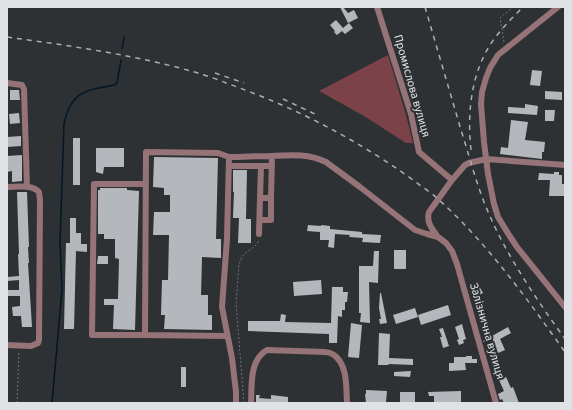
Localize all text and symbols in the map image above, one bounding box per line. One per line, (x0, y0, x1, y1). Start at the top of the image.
street label: Промислова вулиця (389, 33, 435, 139)
street label: Залізнична вулиця (465, 281, 509, 381)

